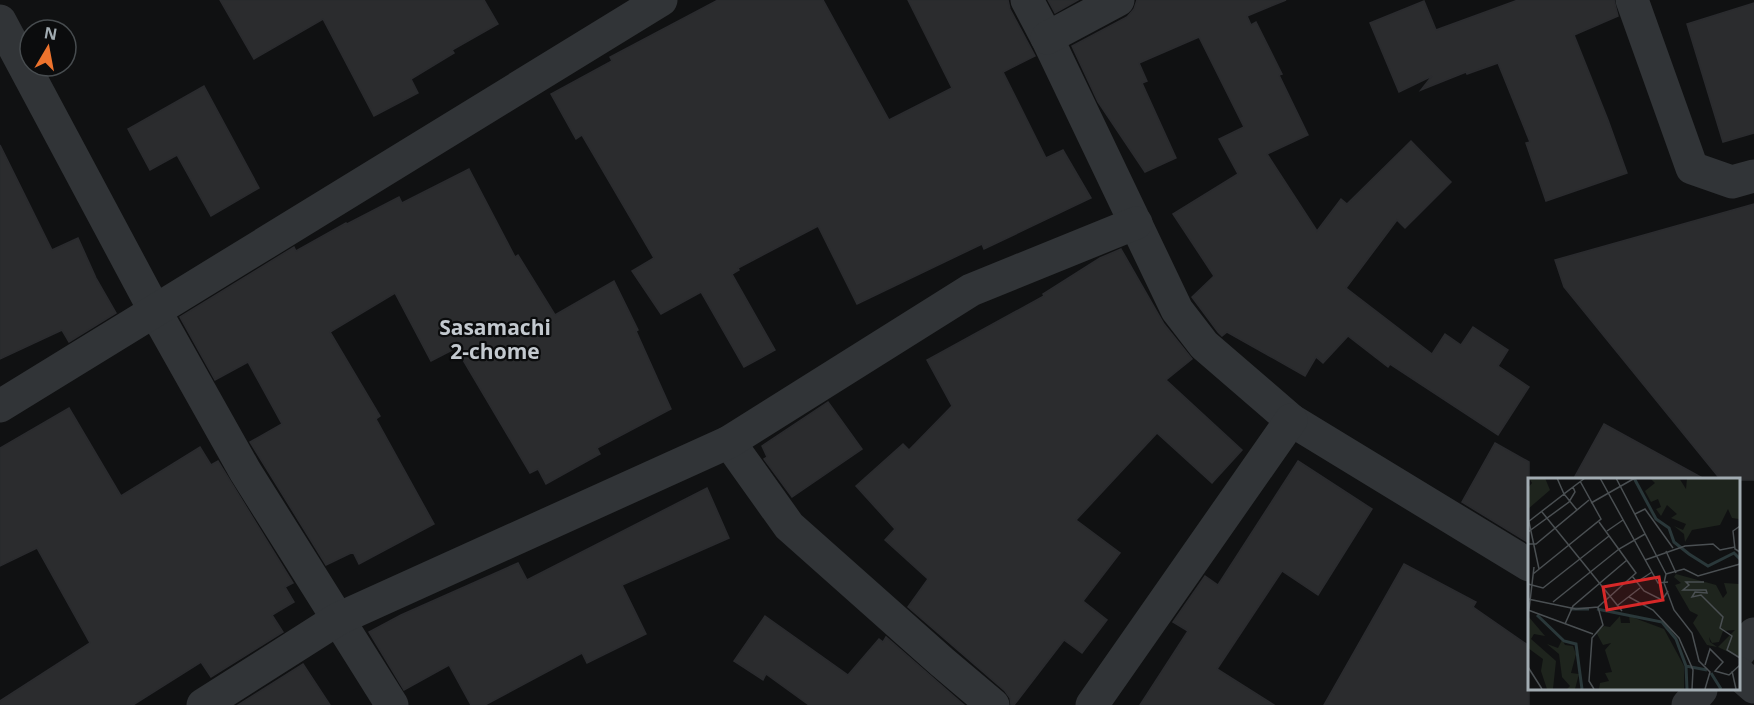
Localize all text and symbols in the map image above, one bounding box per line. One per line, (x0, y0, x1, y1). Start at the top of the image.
north arrow (18, 18, 78, 78)
text: N (42, 21, 59, 45)
district label: Sasamachi 2-chome (439, 313, 551, 365)
inset map (1528, 478, 1739, 690)

